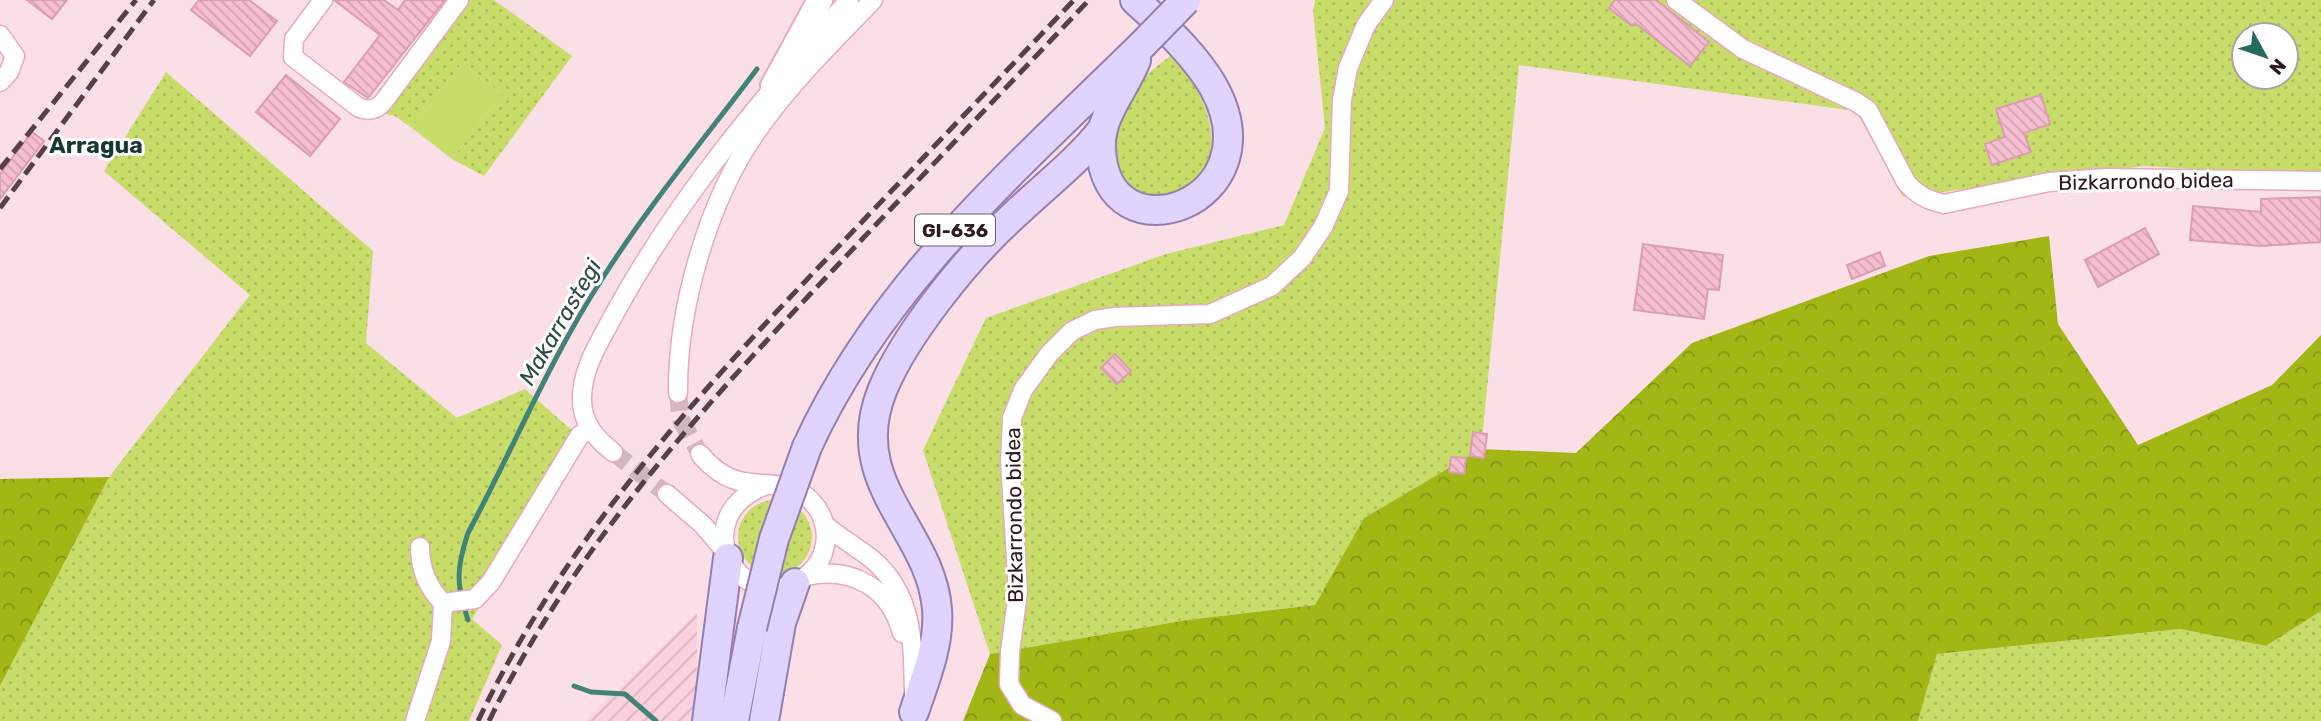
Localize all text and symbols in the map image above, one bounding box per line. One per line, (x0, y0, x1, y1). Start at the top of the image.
north arrow (2230, 21, 2300, 91)
text: N (2264, 54, 2291, 79)
district label: Arragua (49, 131, 143, 159)
street label: Bizkarrondo bidea (2058, 167, 2234, 195)
road number: GI-636 (915, 214, 995, 246)
water label: Makarrastegi (513, 253, 608, 390)
street label: Bizkarrondo bidea (1000, 427, 1028, 603)

